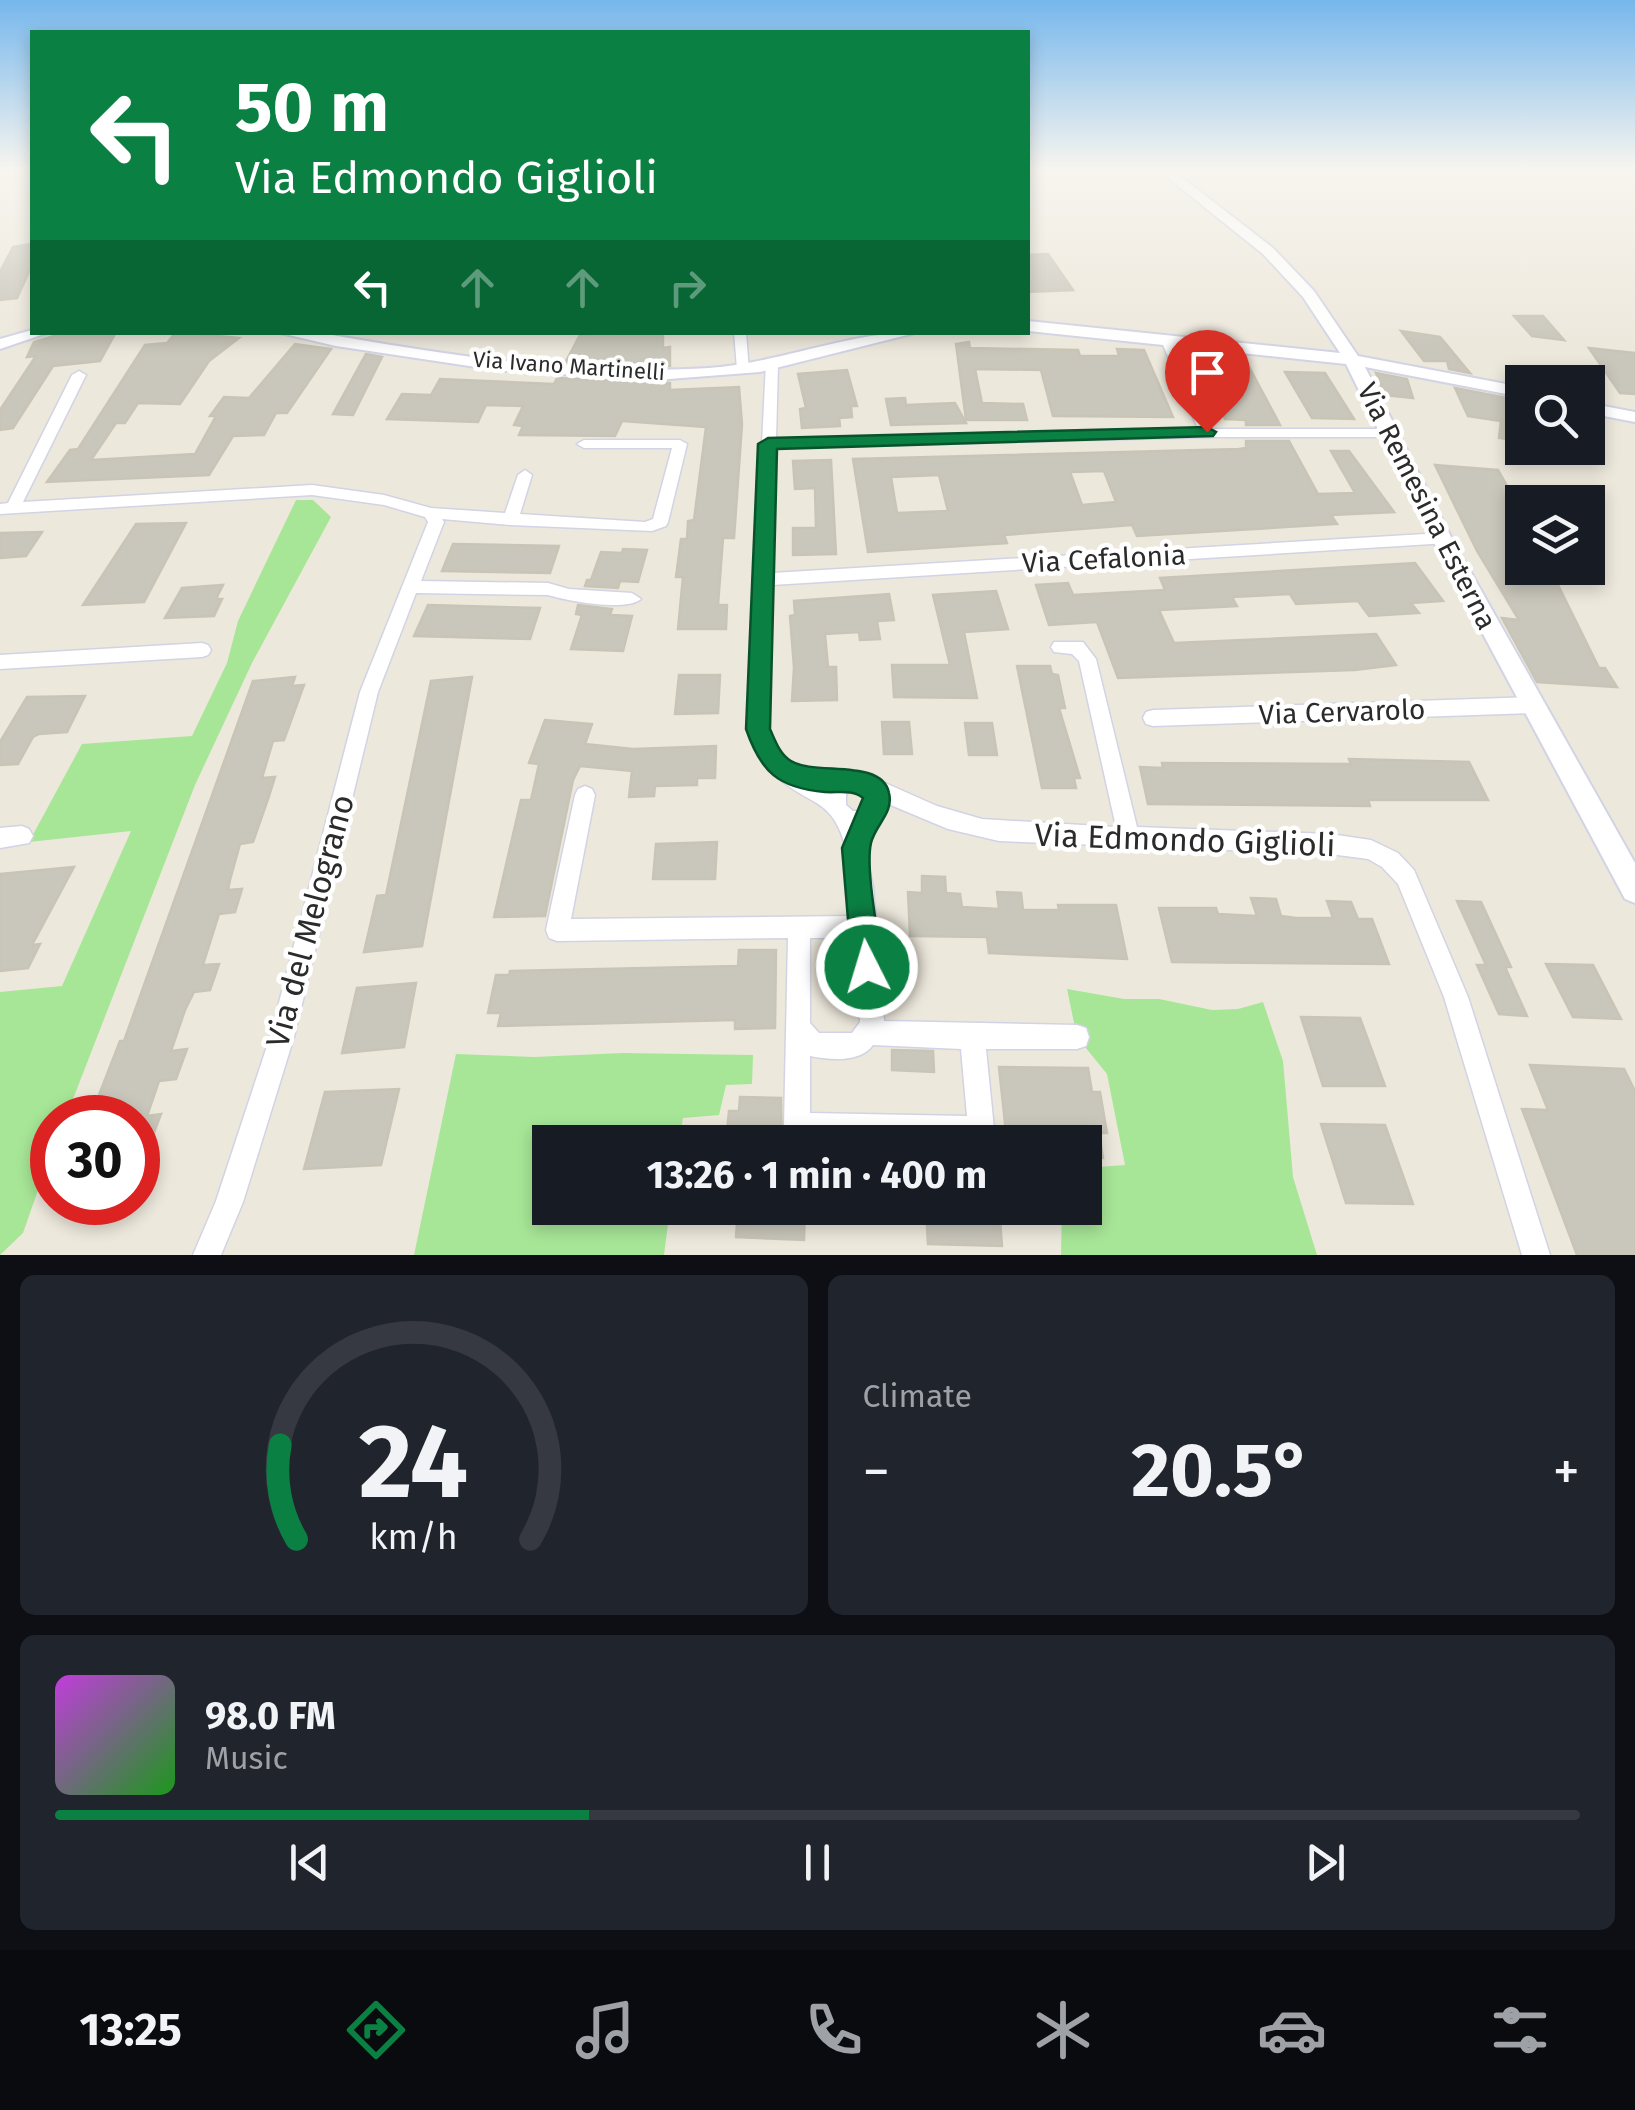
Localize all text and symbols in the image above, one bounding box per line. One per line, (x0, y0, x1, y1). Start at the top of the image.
text: 50 m (235, 66, 389, 150)
icon: left (70, 70, 200, 200)
text: Via Edmondo Giglioli (235, 151, 658, 205)
icon: left (345, 260, 400, 315)
icon: ahead (450, 260, 505, 315)
icon: ahead (555, 260, 610, 315)
icon: right (660, 260, 715, 315)
pin (1165, 330, 1250, 433)
icon: arrive (1180, 345, 1235, 400)
street label: Via Ivano Martinelli (472, 346, 666, 386)
map controls (1505, 365, 1605, 585)
button: search (1505, 365, 1605, 465)
street label: Via Remesina Esterna (1350, 377, 1504, 635)
button: layers (1505, 485, 1605, 585)
street label: Via Cefalonia (1021, 538, 1187, 580)
street label: Via Cervarolo (1258, 693, 1426, 731)
street label: Via del Melograno (258, 790, 362, 1052)
street label: Via Edmondo Giglioli (1034, 816, 1336, 864)
position arrow (815, 915, 919, 1019)
speed limit sign: 30 (30, 1095, 160, 1225)
text: 13:26 · 1 min · 400 m (647, 1152, 987, 1198)
text: Climate (863, 1377, 972, 1415)
text: 24 (359, 1400, 469, 1525)
text: 20.5° (1131, 1426, 1311, 1516)
text: − (863, 1439, 890, 1505)
text: + (1553, 1439, 1580, 1505)
text: km/h (370, 1516, 458, 1558)
text: 98.0 FM (205, 1693, 336, 1739)
text: Music (205, 1739, 288, 1777)
icon: previous (282, 1835, 337, 1890)
icon: pause (790, 1835, 845, 1890)
icon: next (1298, 1835, 1353, 1890)
icon: directions (341, 1995, 411, 2065)
icon: music (570, 1995, 640, 2065)
icon: phone (799, 1995, 869, 2065)
icon: climate (1028, 1995, 1098, 2065)
icon: car (1257, 1995, 1327, 2065)
icon: filters (1485, 1995, 1555, 2065)
text: 13:25 (79, 2003, 182, 2057)

